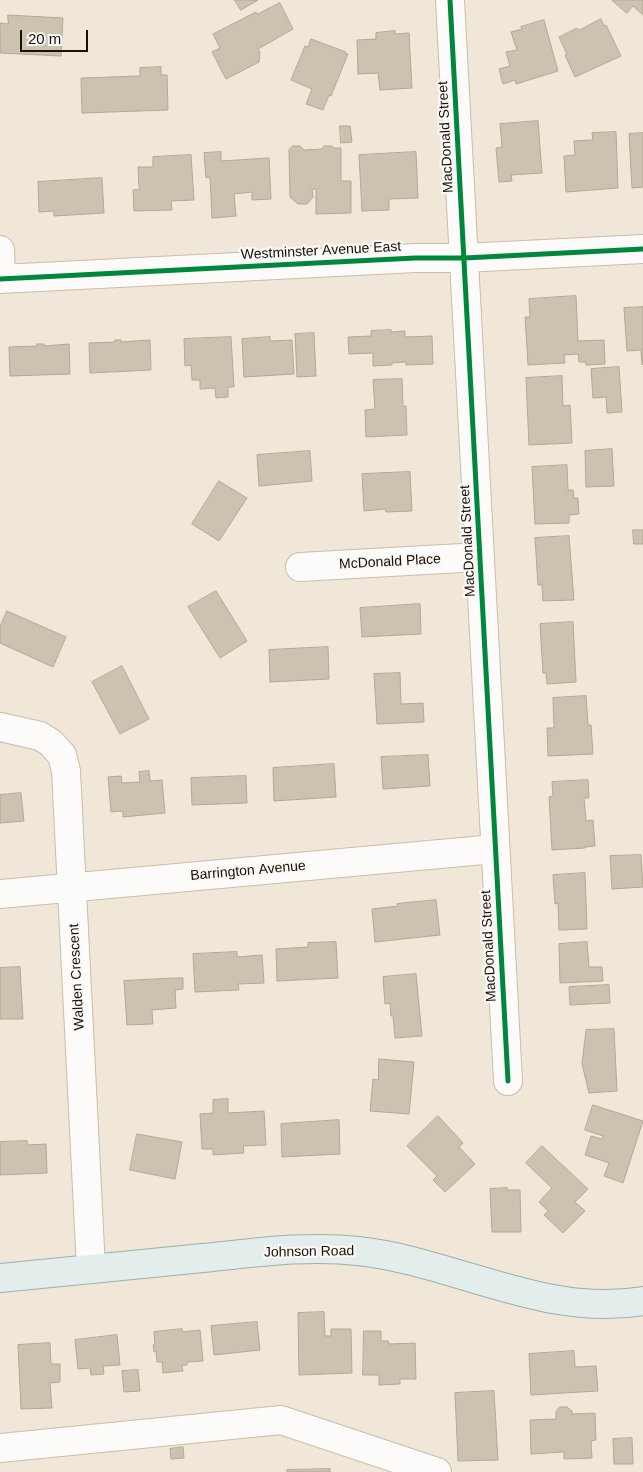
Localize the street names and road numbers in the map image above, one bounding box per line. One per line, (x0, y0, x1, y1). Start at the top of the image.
street label: MacDonald Street (435, 81, 457, 193)
street label: Westminster Avenue East (240, 238, 402, 264)
street label: MacDonald Street (457, 485, 479, 597)
street label: McDonald Place (339, 551, 441, 573)
street label: Barrington Avenue (190, 858, 306, 884)
street label: MacDonald Street (478, 890, 500, 1002)
street label: Walden Crescent (66, 923, 88, 1031)
street label: Johnson Road (264, 1243, 354, 1261)

